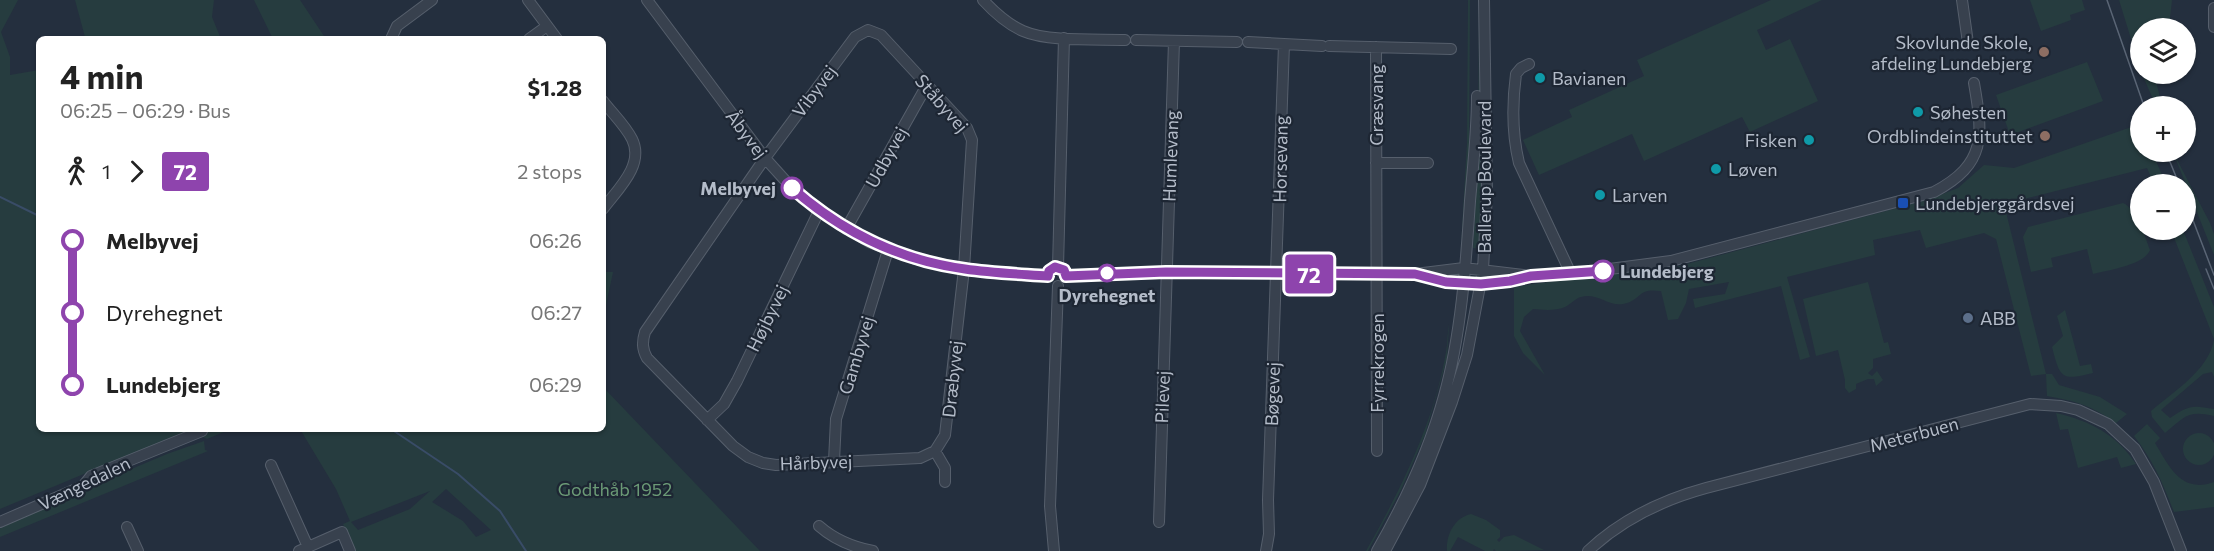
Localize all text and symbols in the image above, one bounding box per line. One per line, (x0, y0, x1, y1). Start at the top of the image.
map controls (2130, 18, 2196, 240)
button: layers (2130, 18, 2196, 84)
place label: Skovlunde Skole, afdeling Lundebjerg (1871, 31, 2032, 74)
marker: Skovlunde Skole, afdeling Lundebjerg (2037, 45, 2051, 59)
text: 4 min (60, 55, 144, 96)
street label: Vibyvej (787, 61, 841, 121)
street label: Græsvang (1365, 64, 1387, 146)
place label: Bavianen (1552, 67, 1626, 89)
street label: Ståbyvej (911, 69, 973, 137)
marker: Bavianen (1533, 71, 1547, 85)
text: $1.28 (528, 74, 582, 101)
button: + (2130, 96, 2196, 162)
text: 06:25 – 06:29 · Bus (60, 98, 231, 122)
street label: Ballerup Boulevard (1473, 100, 1495, 254)
place label: Søhesten (1930, 101, 2006, 123)
street label: Åbyvej (722, 105, 772, 163)
marker: Søhesten (1911, 105, 1925, 119)
street label: Humlevang (1157, 110, 1183, 202)
street label: Horsevang (1268, 115, 1292, 203)
street label: Udbyvej (860, 123, 912, 191)
place label: Ordblindeinstituttet (1867, 125, 2033, 147)
place label: Fisken (1745, 129, 1797, 151)
marker: Ordblindeinstituttet (2038, 129, 2052, 143)
marker: Fisken (1802, 133, 1816, 147)
icon: walk (60, 155, 93, 188)
icon: forward (120, 155, 153, 188)
place label: Løven (1728, 158, 1777, 180)
text: 1 (102, 159, 111, 183)
text: 72 (174, 159, 197, 184)
text: 2 stops (517, 159, 582, 183)
marker: Løven (1709, 162, 1723, 176)
button: − (2130, 174, 2196, 240)
place label: Melbyvej (700, 177, 776, 199)
marker: Melbyvej (781, 177, 803, 199)
place label: Larven (1612, 184, 1668, 206)
marker: Larven (1593, 188, 1607, 202)
place label: Lundebjerggårdsvej (1915, 192, 2075, 214)
marker: Lundebjerggårdsvej (1896, 196, 1910, 210)
text: Melbyvej (106, 227, 199, 254)
text: 06:26 (529, 228, 582, 252)
line badge: 72 (1282, 254, 1336, 294)
marker: Lundebjerg (1592, 260, 1614, 282)
place label: Lundebjerg (1620, 260, 1714, 282)
text: 72 (1297, 262, 1321, 287)
marker: Dyrehegnet (1098, 264, 1116, 282)
street label: Højbyvej (741, 281, 793, 355)
place label: Dyrehegnet (1059, 284, 1156, 306)
text: Dyrehegnet (106, 299, 223, 326)
text: 06:27 (530, 300, 582, 324)
place label: ABB (1980, 307, 2016, 329)
marker: ABB (1961, 311, 1975, 325)
street label: Gambyvej (834, 313, 878, 397)
street label: Fyrrekrogen (1366, 313, 1388, 413)
street label: Dræbyvej (937, 339, 967, 419)
street label: Bøgevej (1260, 362, 1284, 426)
street label: Pilevej (1150, 370, 1174, 424)
text: Lundebjerg (106, 371, 220, 398)
text: 06:29 (529, 372, 582, 396)
street label: Meterbuen (1867, 412, 1961, 456)
street label: Hårbyvej (779, 450, 853, 474)
street label: Vængedalen (34, 451, 134, 515)
park label: Godthåb 1952 (558, 478, 672, 500)

